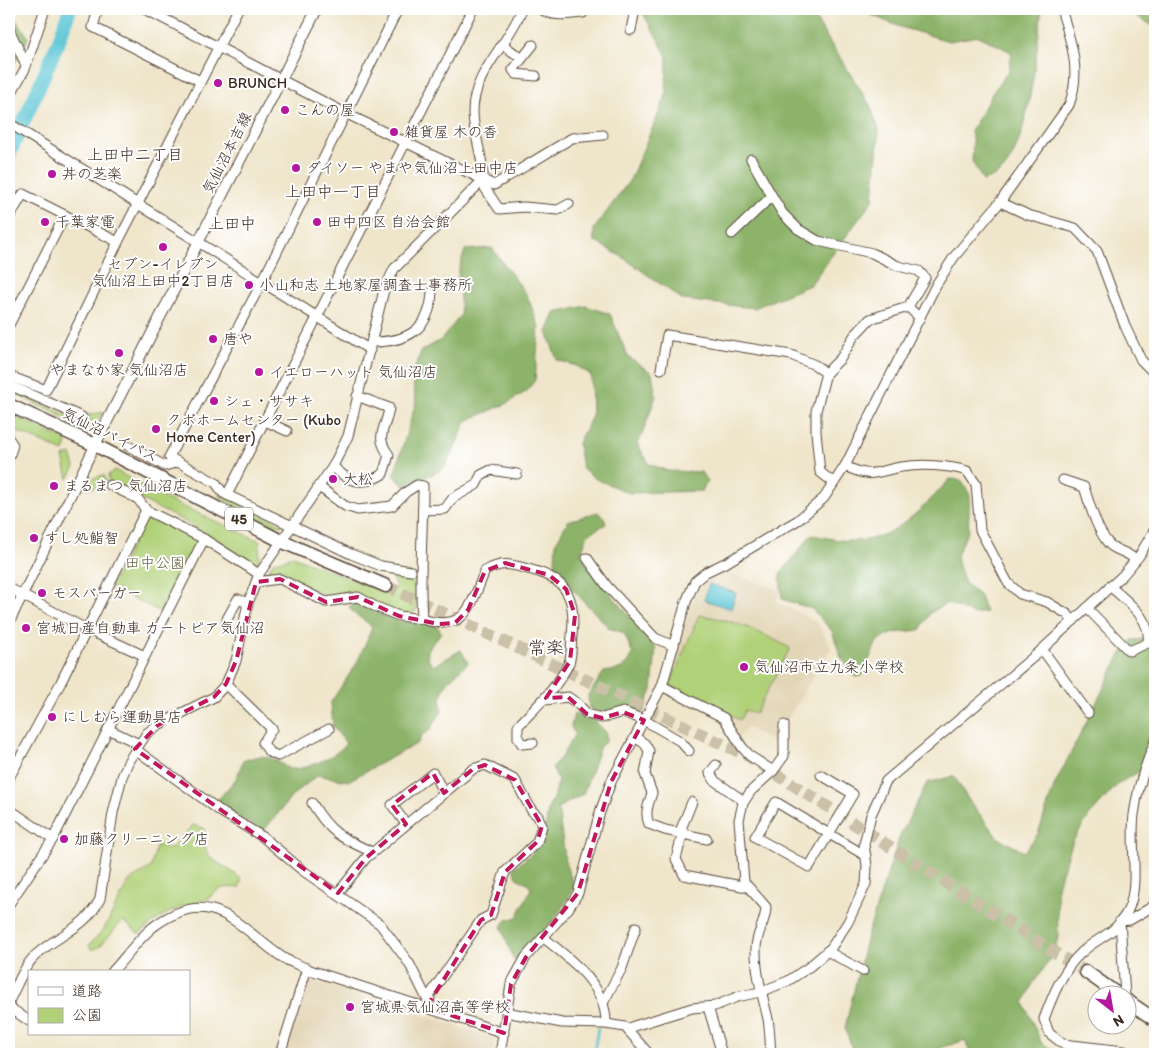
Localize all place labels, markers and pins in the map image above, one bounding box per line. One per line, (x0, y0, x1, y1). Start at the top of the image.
place label: BRUNCH (228, 74, 287, 92)
marker: BRUNCH (212, 77, 224, 89)
place label: こんの屋 (295, 101, 355, 119)
marker: こんの屋 (279, 104, 291, 116)
place label: 雑貨屋 木の香 (404, 123, 497, 141)
marker: 雑貨屋 木の香 (388, 126, 400, 138)
place label: ダイソー やまや気仙沼上田中店 (306, 159, 518, 177)
marker: ダイソー やまや気仙沼上田中店 (290, 162, 302, 174)
place label: 丼の芝楽 (62, 165, 122, 183)
marker: 丼の芝楽 (46, 168, 58, 180)
place label: 千葉家電 (55, 213, 115, 231)
place label: 田中四区 自治会館 (327, 213, 450, 231)
marker: 千葉家電 (39, 216, 51, 228)
marker: 田中四区 自治会館 (311, 216, 323, 228)
marker: セブン-イレブン 気仙沼上田中2丁目店 (157, 241, 169, 253)
place label: セブン-イレブン 気仙沼上田中2丁目店 (92, 255, 234, 290)
place label: 小山和志 土地家屋調査士事務所 (259, 276, 472, 294)
marker: 小山和志 土地家屋調査士事務所 (243, 279, 255, 291)
place label: 唐や (223, 330, 253, 348)
marker: 唐や (207, 333, 219, 345)
marker: やまなか家 気仙沼店 (113, 347, 125, 359)
place label: やまなか家 気仙沼店 (50, 361, 188, 379)
place label: イエローハット 気仙沼店 (269, 363, 437, 381)
marker: イエローハット 気仙沼店 (253, 366, 265, 378)
place label: シェ・ササキ (224, 392, 314, 410)
marker: シェ・ササキ (208, 395, 220, 407)
place label: クボホームセンター (Kubo Home Center) (166, 411, 341, 446)
marker: クボホームセンター (Kubo Home Center) (150, 423, 162, 435)
place label: 大松 (343, 470, 373, 488)
marker: 大松 (327, 473, 339, 485)
place label: まるまつ 気仙沼店 (64, 477, 187, 495)
marker: まるまつ 気仙沼店 (48, 480, 60, 492)
place label: すし処鮨智 (44, 529, 119, 547)
marker: すし処鮨智 (28, 532, 40, 544)
place label: モスバーガー (52, 584, 142, 602)
marker: モスバーガー (36, 587, 48, 599)
place label: 宮城日産自動車 カートピア気仙沼 (36, 619, 264, 637)
marker: 宮城日産自動車 カートピア気仙沼 (20, 622, 32, 634)
place label: 気仙沼市立九条小学校 (754, 658, 904, 676)
marker: 気仙沼市立九条小学校 (738, 661, 750, 673)
place label: にしむら運動具店 (62, 708, 182, 726)
marker: にしむら運動具店 (46, 711, 58, 723)
place label: 加藤クリーニング店 (74, 830, 209, 848)
marker: 加藤クリーニング店 (58, 833, 70, 845)
place label: 宮城県気仙沼高等学校 (360, 998, 510, 1016)
marker: 宮城県気仙沼高等学校 (344, 1001, 356, 1013)

